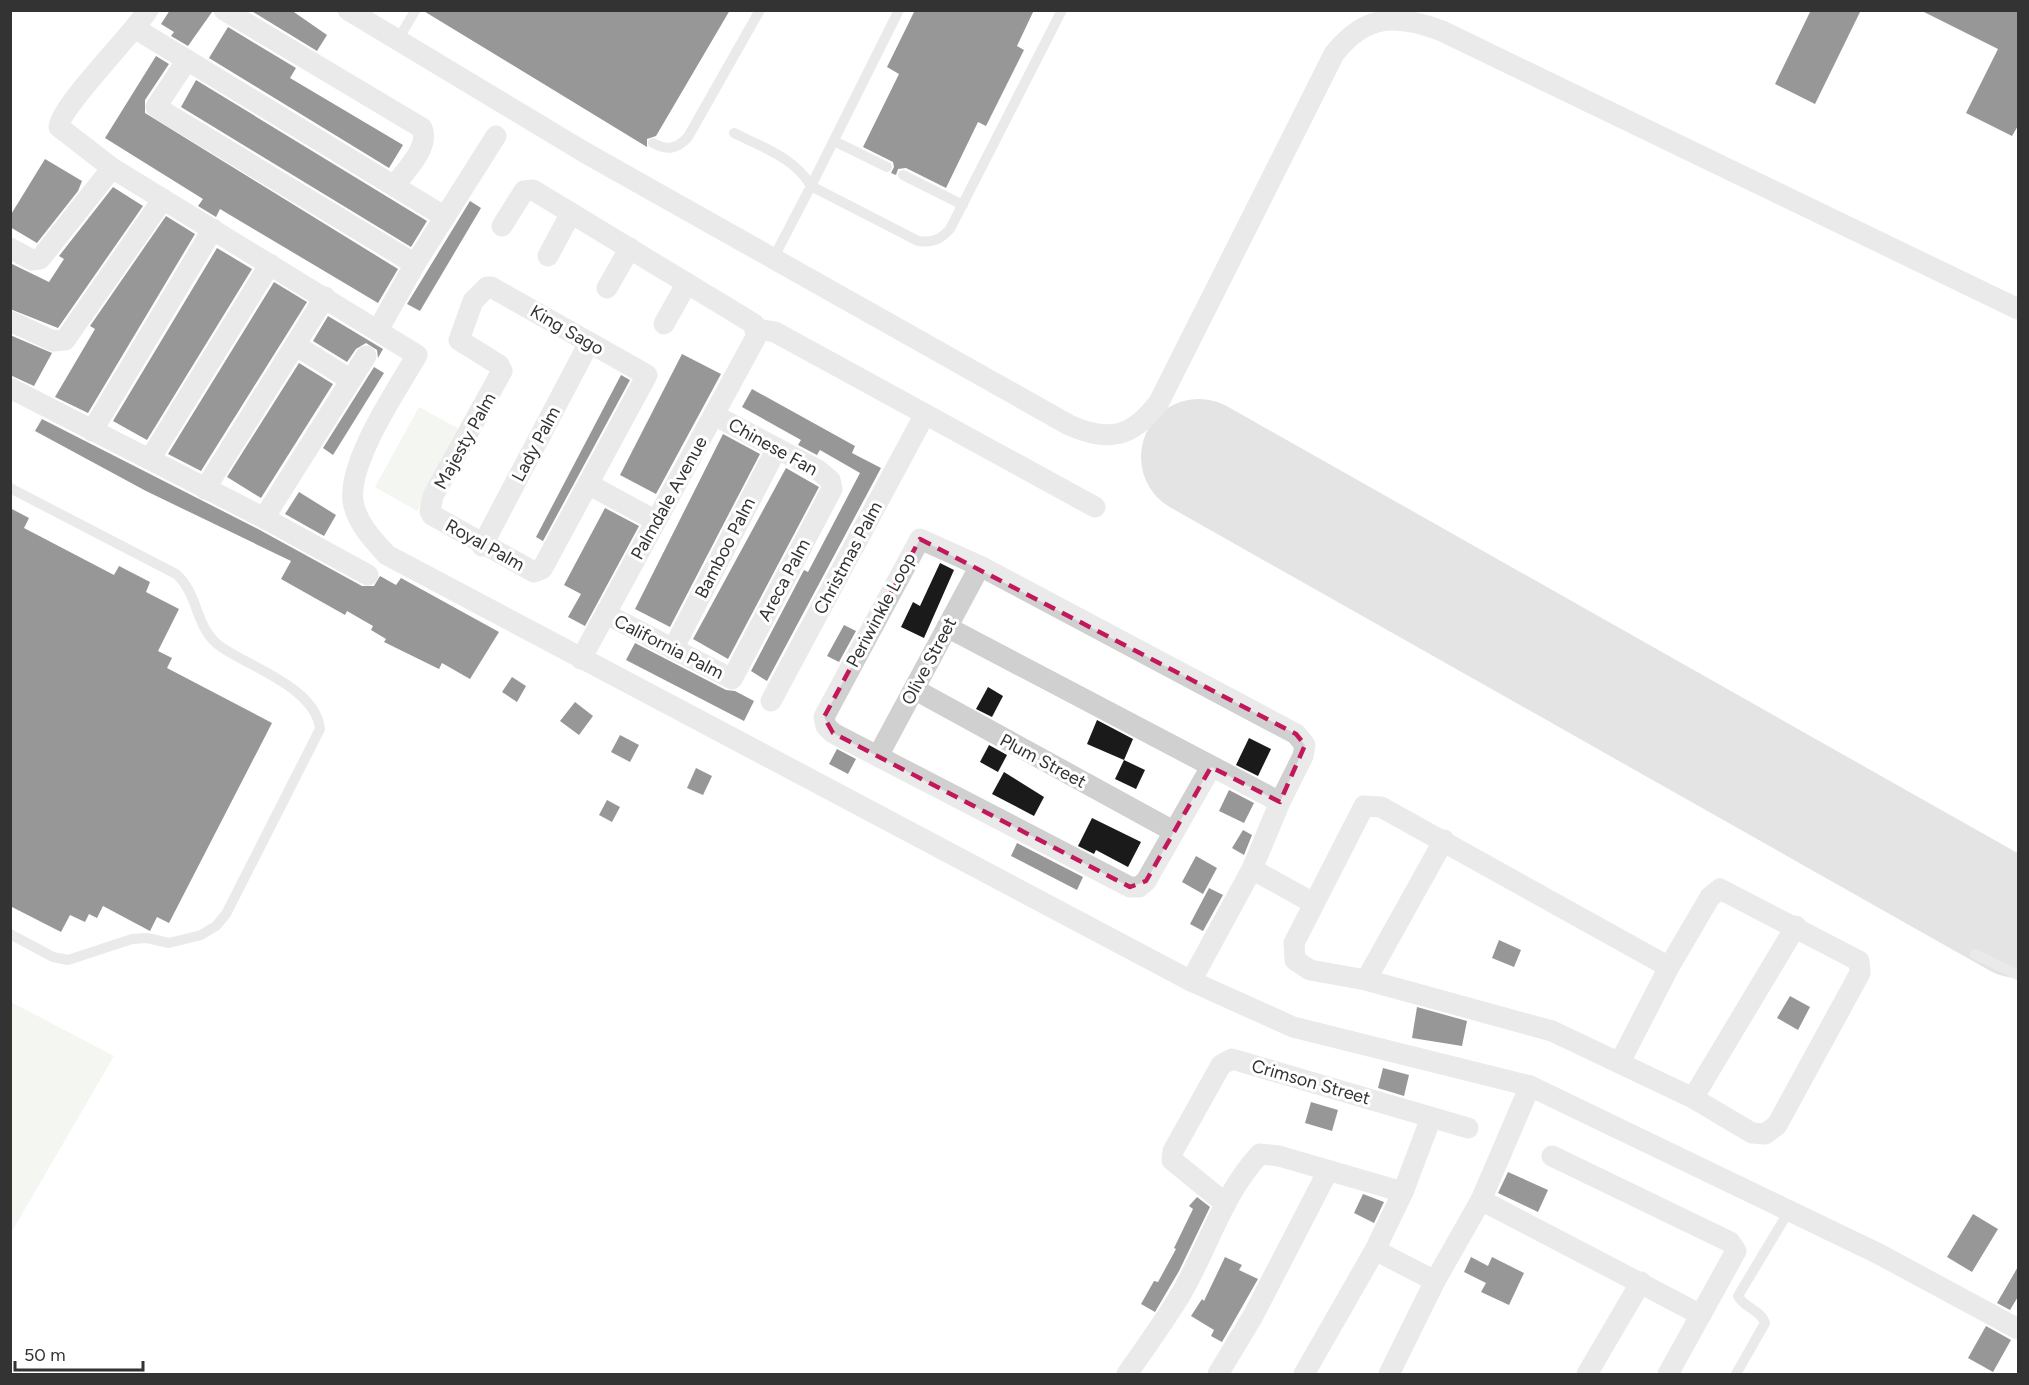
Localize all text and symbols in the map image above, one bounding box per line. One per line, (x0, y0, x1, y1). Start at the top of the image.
street label: King Sago (526, 300, 608, 360)
street label: Majesty Palm (429, 389, 501, 493)
street label: Lady Palm (507, 403, 565, 485)
street label: Chinese Fan (725, 413, 821, 481)
street label: Palmdale Avenue (626, 432, 712, 563)
street label: Bamboo Palm (690, 494, 760, 602)
street label: Christmas Palm (809, 498, 887, 618)
street label: Royal Palm (442, 514, 528, 576)
street label: Areca Palm (753, 535, 815, 625)
street label: Periwinkle Loop (842, 549, 920, 671)
street label: California Palm (611, 610, 727, 684)
street label: Olive Street (897, 613, 961, 709)
street label: Plum Street (996, 729, 1090, 793)
street label: Crimson Street (1249, 1055, 1373, 1109)
scale bar (15, 1334, 142, 1372)
text: 50 m (24, 1344, 66, 1366)

